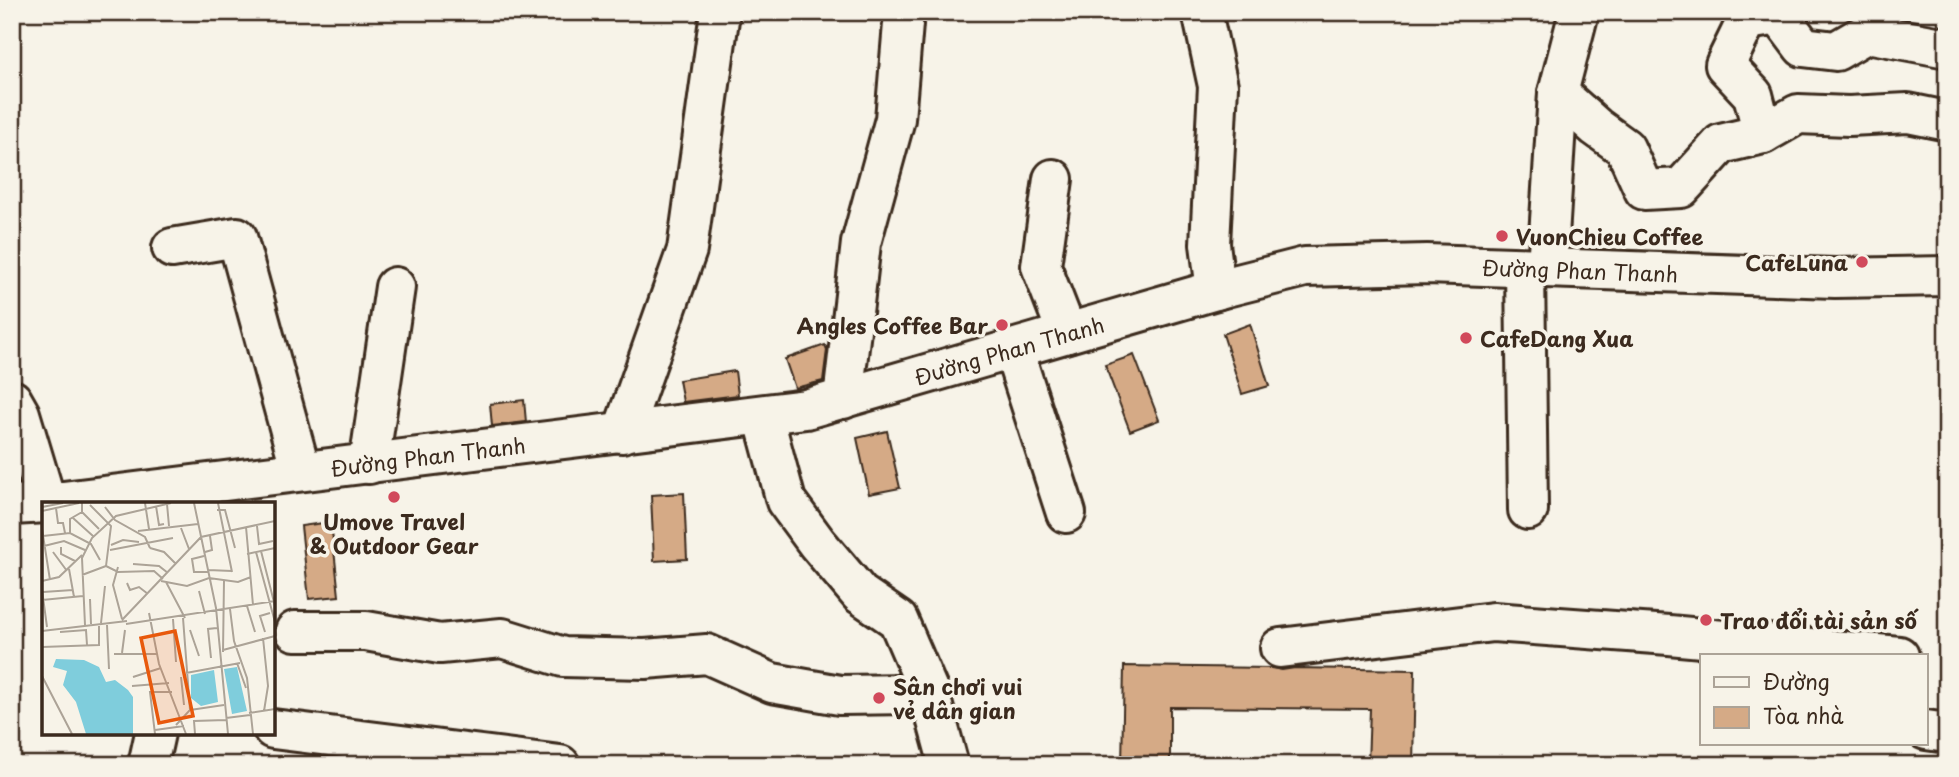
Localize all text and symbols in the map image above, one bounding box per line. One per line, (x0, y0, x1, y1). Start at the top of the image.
place label: VuonChieu Coffee (1516, 220, 1703, 252)
marker: VuonChieu Coffee (1494, 228, 1510, 244)
place label: CafeLuna (1745, 246, 1848, 278)
street label: Đường Phan Thanh (1482, 251, 1678, 289)
marker: CafeLuna (1854, 254, 1870, 270)
street label: Đường Phan Thanh (910, 308, 1108, 392)
place label: Angles Coffee Bar (797, 309, 988, 341)
marker: Angles Coffee Bar (994, 317, 1010, 333)
place label: CafeDang Xua (1480, 322, 1633, 354)
marker: CafeDang Xua (1458, 330, 1474, 346)
street label: Đường Phan Thanh (329, 428, 527, 484)
marker: Umove Travel & Outdoor Gear (386, 489, 402, 505)
inset map (42, 502, 275, 735)
place label: Umove Travel & Outdoor Gear (309, 505, 479, 561)
place label: Trao đổi tài sản số (1720, 604, 1919, 636)
marker: Trao đổi tài sản số (1698, 612, 1714, 628)
legend (1700, 654, 1927, 746)
text: Đường (1763, 665, 1830, 697)
place label: Sân chơi vui vẻ dân gian (893, 670, 1022, 726)
marker: Sân chơi vui vẻ dân gian (871, 690, 887, 706)
text: Tòa nhà (1763, 699, 1843, 731)

